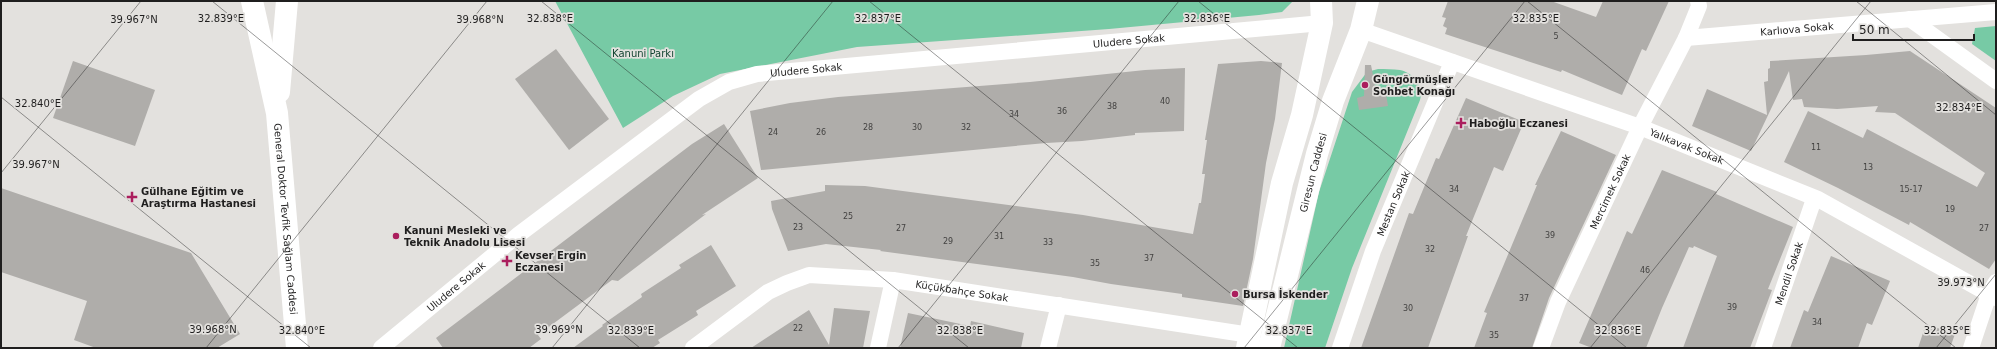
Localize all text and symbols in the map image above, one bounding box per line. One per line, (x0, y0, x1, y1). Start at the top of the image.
text: 32.839°E (198, 13, 244, 24)
text: 32.838°E (527, 13, 573, 24)
text: 32.837°E (855, 13, 901, 24)
text: 32.836°E (1184, 13, 1230, 24)
text: 32.835°E (1513, 13, 1559, 24)
text: 39.967°N (110, 14, 158, 25)
text: 39.968°N (456, 14, 504, 25)
scale bar (1853, 16, 1974, 42)
street label: Karlıova Sokak (1760, 21, 1834, 38)
text: 50 m (1859, 23, 1890, 37)
street label: Uludere Sokak (1092, 32, 1166, 50)
house number: 5 (1553, 32, 1559, 41)
park label: Kanuni Parkı (612, 48, 674, 59)
street label: Uludere Sokak (770, 61, 843, 79)
place label: Güngörmüşler Sohbet Konağı (1373, 74, 1455, 97)
marker: Güngörmüşler Sohbet Konağı (1360, 80, 1370, 90)
house number: 40 (1160, 97, 1170, 106)
text: 32.840°E (15, 98, 61, 109)
house number: 38 (1107, 102, 1117, 111)
text: 32.834°E (1936, 102, 1982, 113)
house number: 36 (1057, 107, 1067, 116)
house number: 34 (1009, 110, 1019, 119)
marker: Haboğlu Eczanesi (1456, 118, 1466, 128)
place label: Haboğlu Eczanesi (1469, 118, 1568, 129)
street label: General Doktor Tevfik Sağlam Caddesi (272, 123, 299, 315)
house number: 28 (863, 123, 873, 132)
house number: 30 (912, 123, 922, 132)
house number: 32 (961, 123, 971, 132)
street label: Yalıkavak Sokak (1647, 126, 1726, 166)
house number: 24 (768, 128, 778, 137)
house number: 26 (816, 128, 826, 137)
street label: Giresun Caddesi (1298, 131, 1329, 213)
house number: 11 (1811, 143, 1821, 152)
street label: Mercimek Sokak (1588, 152, 1633, 231)
text: 39.967°N (12, 159, 60, 170)
house number: 13 (1863, 163, 1873, 172)
street label: Mestan Sokak (1375, 169, 1412, 238)
house number: 34 (1449, 185, 1459, 194)
house number: 15-17 (1899, 185, 1923, 194)
place label: Gülhane Eğitim ve Araştırma Hastanesi (141, 186, 256, 209)
marker: Gülhane Eğitim ve Araştırma Hastanesi (126, 191, 138, 203)
house number: 19 (1945, 205, 1955, 214)
house number: 25 (843, 212, 853, 221)
house number: 23 (793, 223, 803, 232)
house number: 27 (896, 224, 906, 233)
house number: 27 (1979, 224, 1989, 233)
place label: Kanuni Mesleki ve Teknik Anadolu Lisesi (404, 225, 525, 248)
marker: Kanuni Mesleki ve Teknik Anadolu Lisesi (391, 231, 401, 241)
house number: 39 (1545, 231, 1555, 240)
house number: 31 (994, 232, 1004, 241)
house number: 29 (943, 237, 953, 246)
house number: 33 (1043, 238, 1053, 247)
street label: Mendil Sokak (1773, 240, 1805, 307)
house number: 32 (1425, 245, 1435, 254)
place label: Kevser Ergin Eczanesi (515, 250, 587, 273)
house number: 37 (1144, 254, 1154, 263)
marker: Kevser Ergin Eczanesi (502, 256, 512, 266)
street label: Uludere Sokak (425, 259, 488, 314)
house number: 35 (1090, 259, 1100, 268)
house number: 46 (1640, 266, 1650, 275)
text: 39.973°N (1937, 277, 1985, 288)
street label: Küçükbahçe Sokak (915, 279, 1009, 304)
place label: Bursa İskender (1243, 287, 1328, 300)
marker: Bursa İskender (1230, 289, 1240, 299)
house number: 37 (1519, 294, 1529, 303)
house number: 39 (1727, 303, 1737, 312)
house number: 30 (1403, 304, 1413, 313)
house number: 34 (1812, 318, 1822, 327)
text: 39.968°N (189, 324, 237, 335)
text: 39.969°N (535, 324, 583, 335)
house number: 22 (793, 324, 803, 333)
text: 32.840°E (279, 325, 325, 336)
text: 32.839°E (608, 325, 654, 336)
text: 32.838°E (937, 325, 983, 336)
text: 32.837°E (1266, 325, 1312, 336)
text: 32.836°E (1595, 325, 1641, 336)
text: 32.835°E (1924, 325, 1970, 336)
house number: 35 (1489, 331, 1499, 340)

